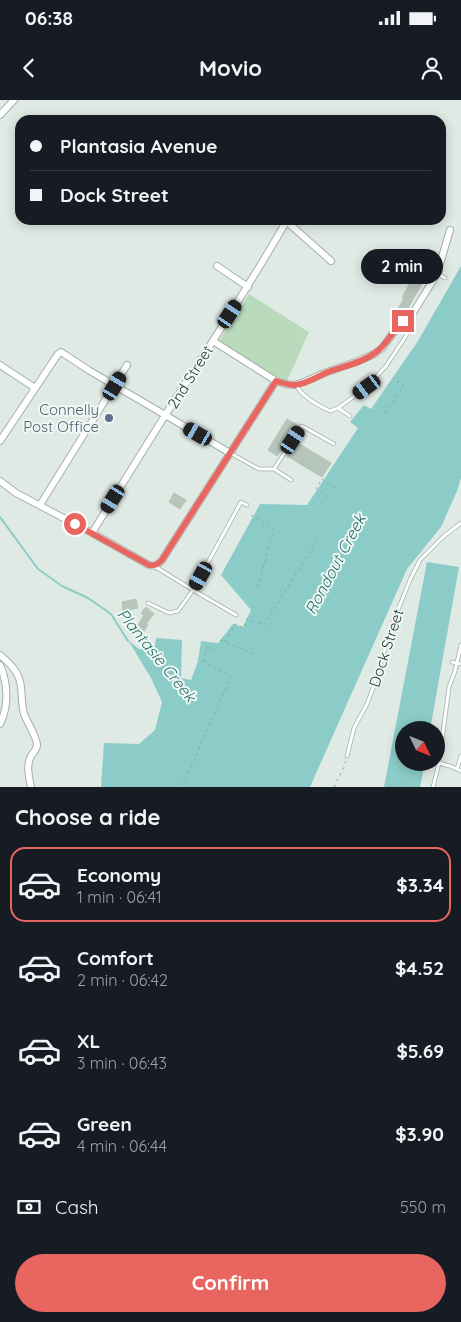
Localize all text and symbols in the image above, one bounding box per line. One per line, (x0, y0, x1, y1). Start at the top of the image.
text: 06:38 (25, 6, 73, 30)
icon: back (15, 54, 43, 82)
text: Movio (199, 54, 262, 82)
icon: person (418, 54, 446, 82)
text: Plantasia Avenue (60, 134, 218, 158)
text: Dock Street (60, 183, 169, 207)
callout: 2 min (362, 248, 444, 284)
text: 2 min (381, 256, 423, 276)
car (215, 297, 244, 331)
route end (392, 310, 414, 332)
street label: 2nd Street (163, 342, 217, 412)
car (100, 369, 129, 403)
car (350, 372, 383, 402)
place label: Connelly Post Office (23, 400, 99, 436)
marker: Connelly Post Office (103, 412, 115, 424)
car (181, 420, 214, 448)
car (278, 423, 307, 457)
car (98, 482, 127, 516)
water label: Rondout Creek (300, 509, 370, 618)
route start (64, 513, 86, 535)
car (187, 559, 214, 593)
water label: Plantasie Creek (113, 604, 202, 707)
street label: Dock Street (364, 607, 408, 689)
north arrow (395, 721, 445, 771)
map controls (395, 721, 445, 771)
text: Choose a ride (15, 803, 160, 831)
icon: car (17, 862, 62, 907)
text: Economy (77, 863, 161, 887)
text: $3.34 (396, 873, 444, 897)
text: 1 min · 06:41 (77, 887, 162, 907)
icon: car (17, 945, 62, 990)
text: Comfort (77, 946, 154, 970)
text: $4.52 (395, 956, 444, 980)
text: 2 min · 06:42 (77, 970, 168, 990)
icon: car (17, 1028, 62, 1073)
text: XL (77, 1029, 100, 1053)
text: $5.69 (396, 1039, 444, 1063)
text: 3 min · 06:43 (77, 1053, 167, 1073)
icon: car (17, 1111, 62, 1156)
text: Green (77, 1112, 132, 1136)
text: $3.90 (395, 1122, 444, 1146)
text: 4 min · 06:44 (77, 1136, 167, 1156)
icon: cash (15, 1193, 43, 1221)
text: Cash (55, 1195, 99, 1219)
text: 550 m (400, 1197, 446, 1217)
button: Confirm (15, 1254, 446, 1312)

